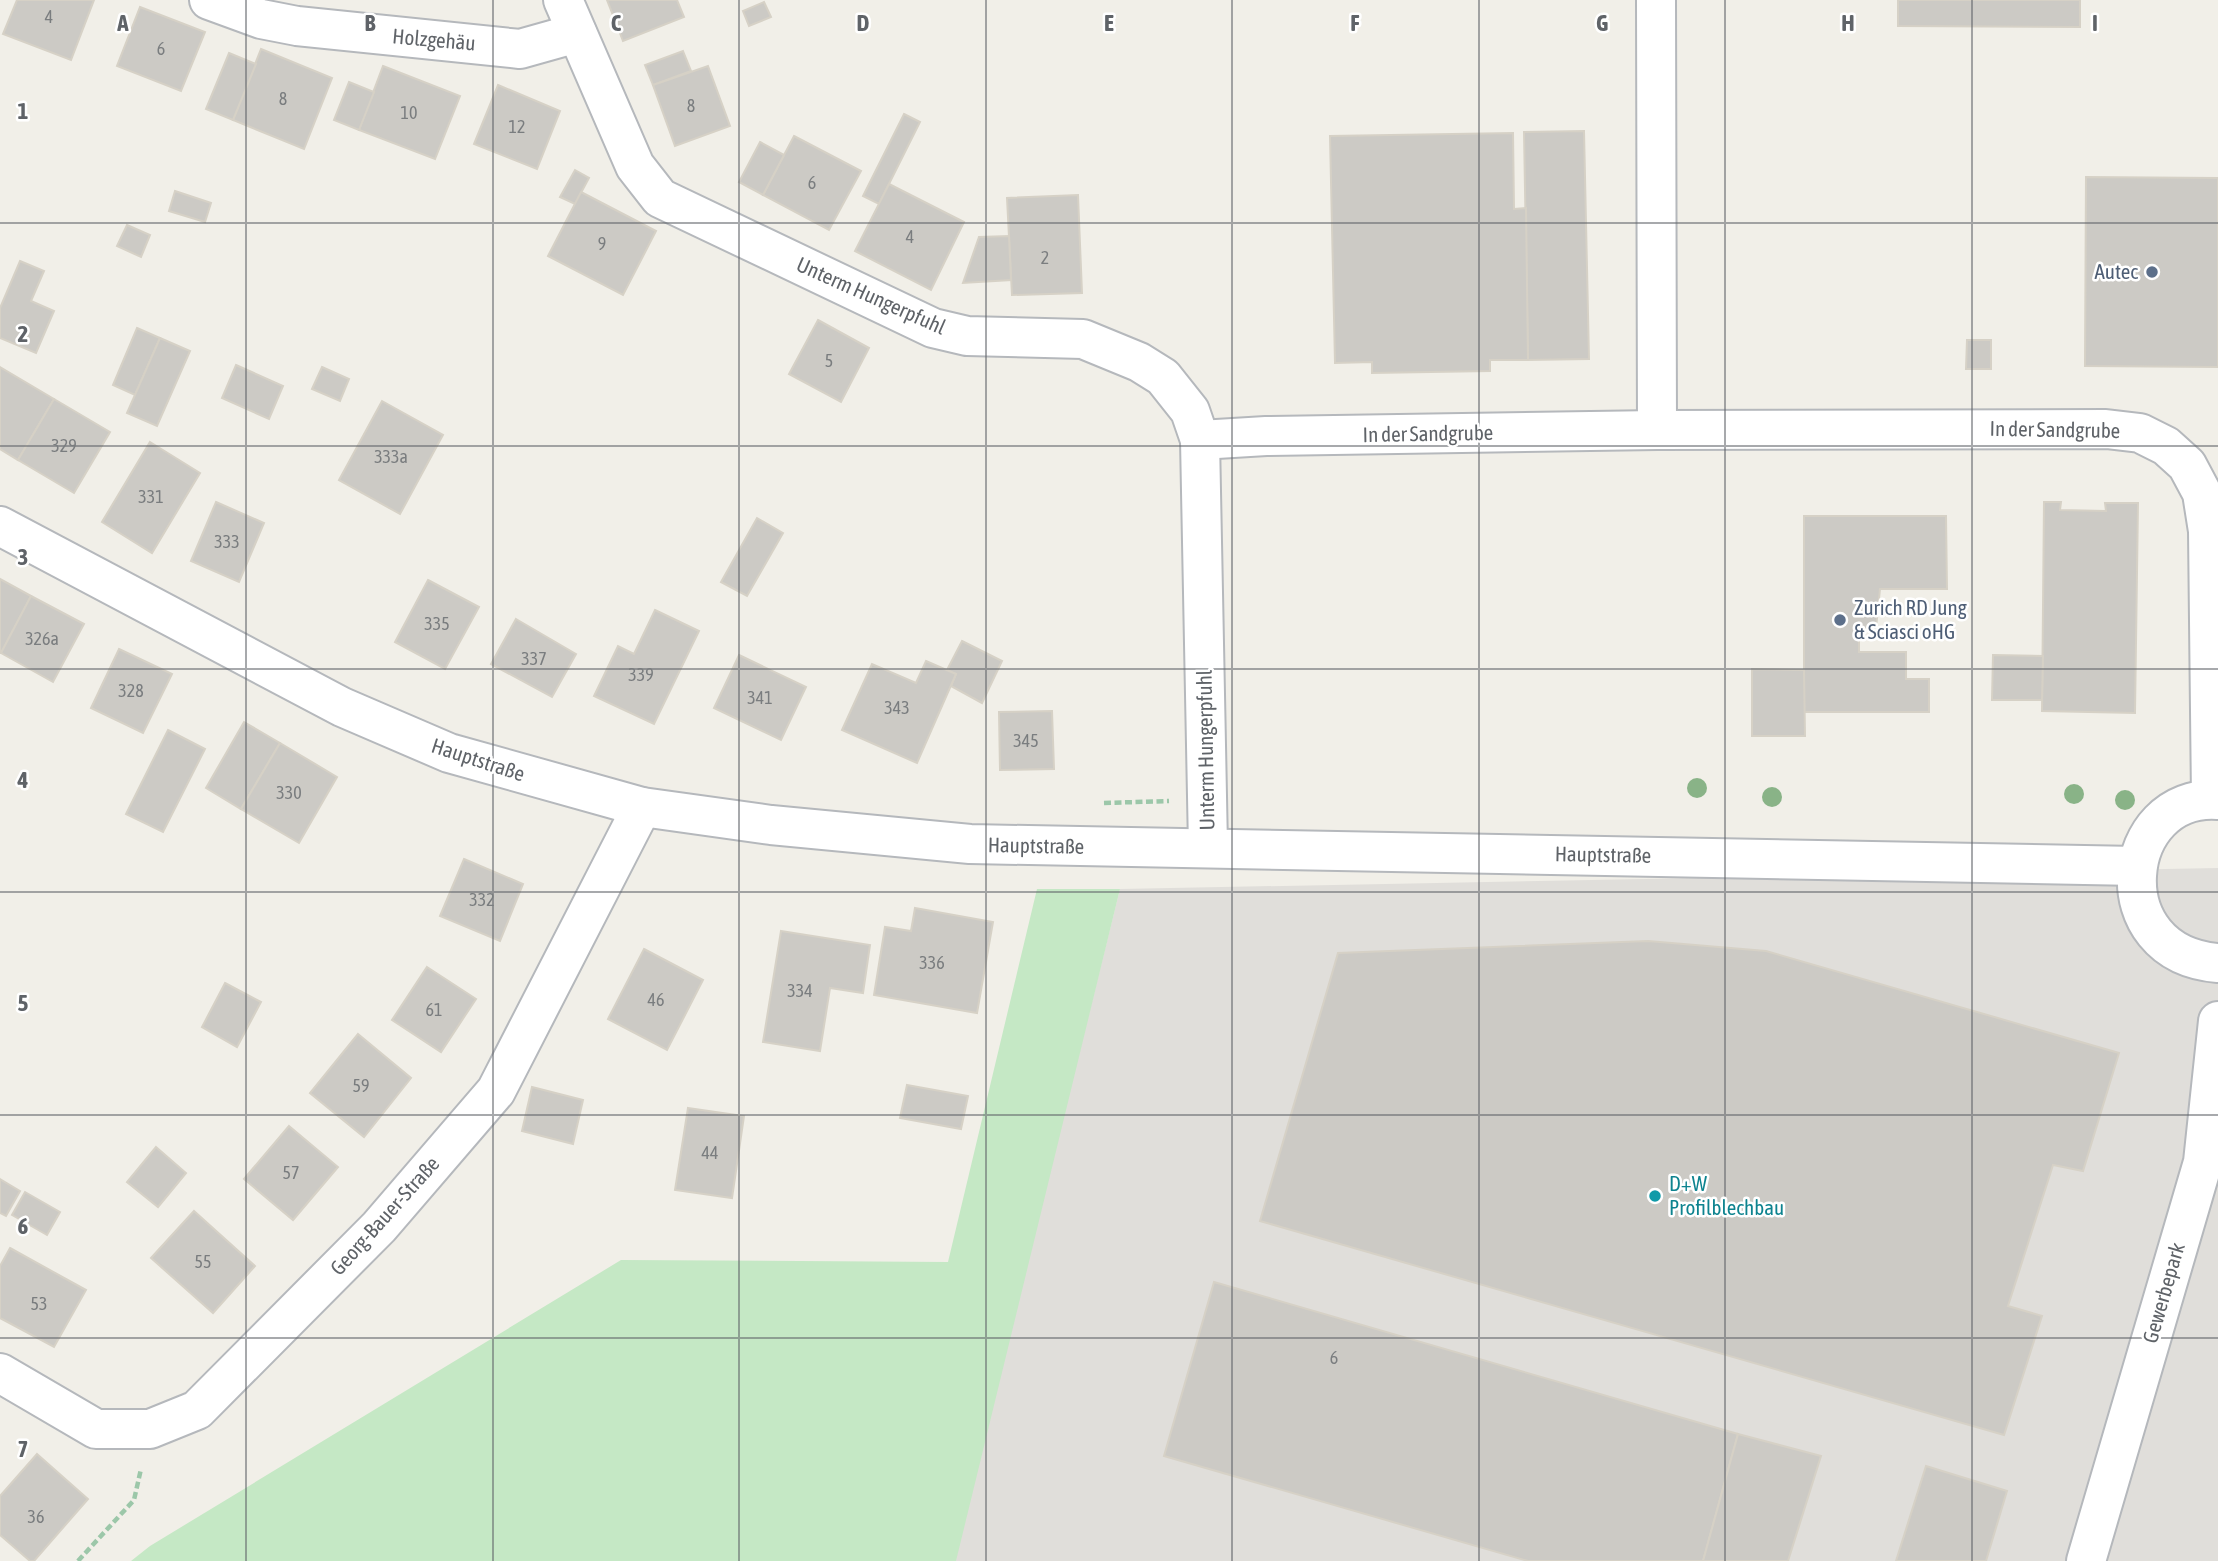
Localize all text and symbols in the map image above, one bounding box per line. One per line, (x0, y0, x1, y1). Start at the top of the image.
house number: 4 (45, 6, 53, 27)
text: A (116, 10, 129, 36)
text: B (365, 10, 376, 36)
text: C (611, 10, 622, 36)
text: D (857, 10, 870, 36)
text: E (1104, 10, 1114, 36)
text: F (1350, 10, 1360, 36)
text: G (1596, 10, 1608, 36)
text: H (1841, 10, 1855, 36)
text: I (2092, 10, 2098, 36)
street label: Holzgehäu (391, 23, 477, 55)
house number: 6 (157, 38, 165, 59)
house number: 8 (279, 88, 287, 109)
house number: 8 (687, 95, 695, 116)
text: 1 (18, 98, 29, 124)
house number: 10 (401, 102, 417, 123)
house number: 12 (509, 116, 525, 137)
house number: 6 (808, 172, 816, 193)
house number: 4 (906, 226, 914, 247)
house number: 9 (598, 233, 606, 254)
house number: 2 (1041, 247, 1049, 268)
street label: Unterm Hungerpfuhl (793, 251, 950, 339)
place label: Autec (2095, 259, 2138, 283)
marker: Autec (2144, 264, 2160, 280)
text: 2 (18, 321, 28, 347)
house number: 5 (825, 350, 833, 371)
street label: In der Sandgrube (1990, 416, 2120, 442)
street label: In der Sandgrube (1363, 420, 1493, 446)
house number: 329 (51, 435, 77, 456)
house number: 333a (374, 446, 408, 467)
house number: 331 (138, 486, 164, 507)
house number: 333 (214, 531, 240, 552)
text: 3 (18, 544, 28, 570)
place label: Zurich RD Jung & Sciasci oHG (1854, 595, 1967, 643)
marker: Zurich RD Jung & Sciasci oHG (1832, 612, 1848, 628)
house number: 335 (424, 613, 450, 634)
house number: 326a (25, 628, 59, 649)
house number: 337 (521, 648, 547, 669)
house number: 339 (628, 664, 654, 685)
street label: Unterm Hungerpfuhl (1192, 669, 1218, 831)
house number: 328 (118, 680, 144, 701)
house number: 341 (747, 687, 773, 708)
house number: 343 (884, 697, 910, 718)
house number: 345 (1013, 730, 1039, 751)
street label: Hauptstraße (429, 733, 528, 785)
text: 4 (17, 767, 29, 793)
house number: 330 (276, 782, 302, 803)
street label: Hauptstraße (988, 832, 1084, 858)
street label: Hauptstraße (1555, 841, 1651, 867)
house number: 332 (469, 889, 495, 910)
house number: 336 (919, 952, 945, 973)
house number: 334 (787, 980, 813, 1001)
house number: 46 (648, 989, 664, 1010)
text: 5 (18, 990, 29, 1016)
house number: 61 (426, 999, 442, 1020)
house number: 59 (353, 1075, 369, 1096)
house number: 44 (702, 1142, 718, 1163)
street label: Georg-Bauer-Straße (325, 1151, 444, 1279)
house number: 57 (283, 1162, 299, 1183)
place label: D+W Profilblechbau (1669, 1171, 1784, 1219)
marker: D+W Profilblechbau (1647, 1188, 1663, 1204)
text: 6 (18, 1213, 29, 1239)
street label: Gewerbepark (2137, 1240, 2189, 1346)
house number: 55 (195, 1251, 211, 1272)
house number: 53 (31, 1293, 47, 1314)
house number: 6 (1330, 1347, 1338, 1368)
text: 7 (18, 1436, 28, 1462)
house number: 36 (28, 1506, 44, 1527)

